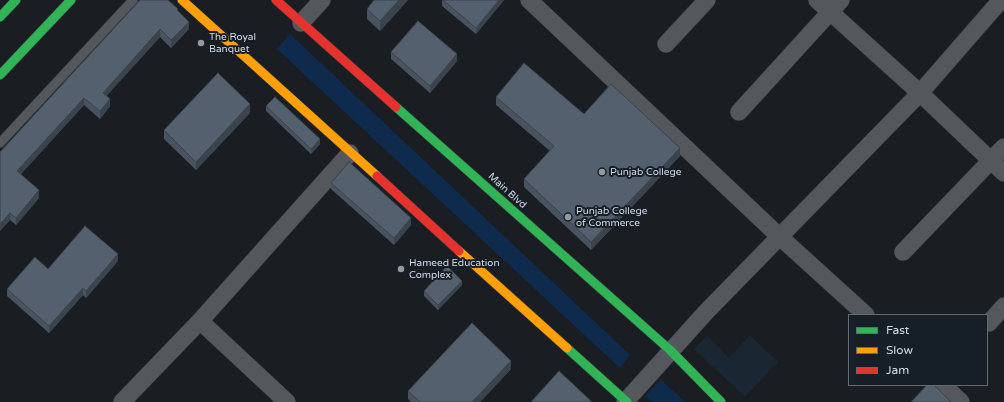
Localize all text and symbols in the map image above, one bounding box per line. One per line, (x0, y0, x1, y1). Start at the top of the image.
place label: The Royal Banquet (209, 31, 256, 54)
marker: The Royal Banquet (196, 38, 206, 48)
place label: Punjab College (610, 166, 681, 178)
marker: Punjab College (597, 167, 607, 177)
street label: Main Blvd (485, 171, 529, 211)
place label: Punjab College of Commerce (576, 205, 647, 228)
marker: Punjab College of Commerce (563, 212, 573, 222)
place label: Hameed Education Complex (409, 257, 500, 280)
marker: Hameed Education Complex (396, 264, 406, 274)
legend (848, 314, 988, 386)
text: Fast (886, 323, 909, 337)
text: Slow (886, 343, 913, 357)
text: Jam (886, 363, 909, 377)

